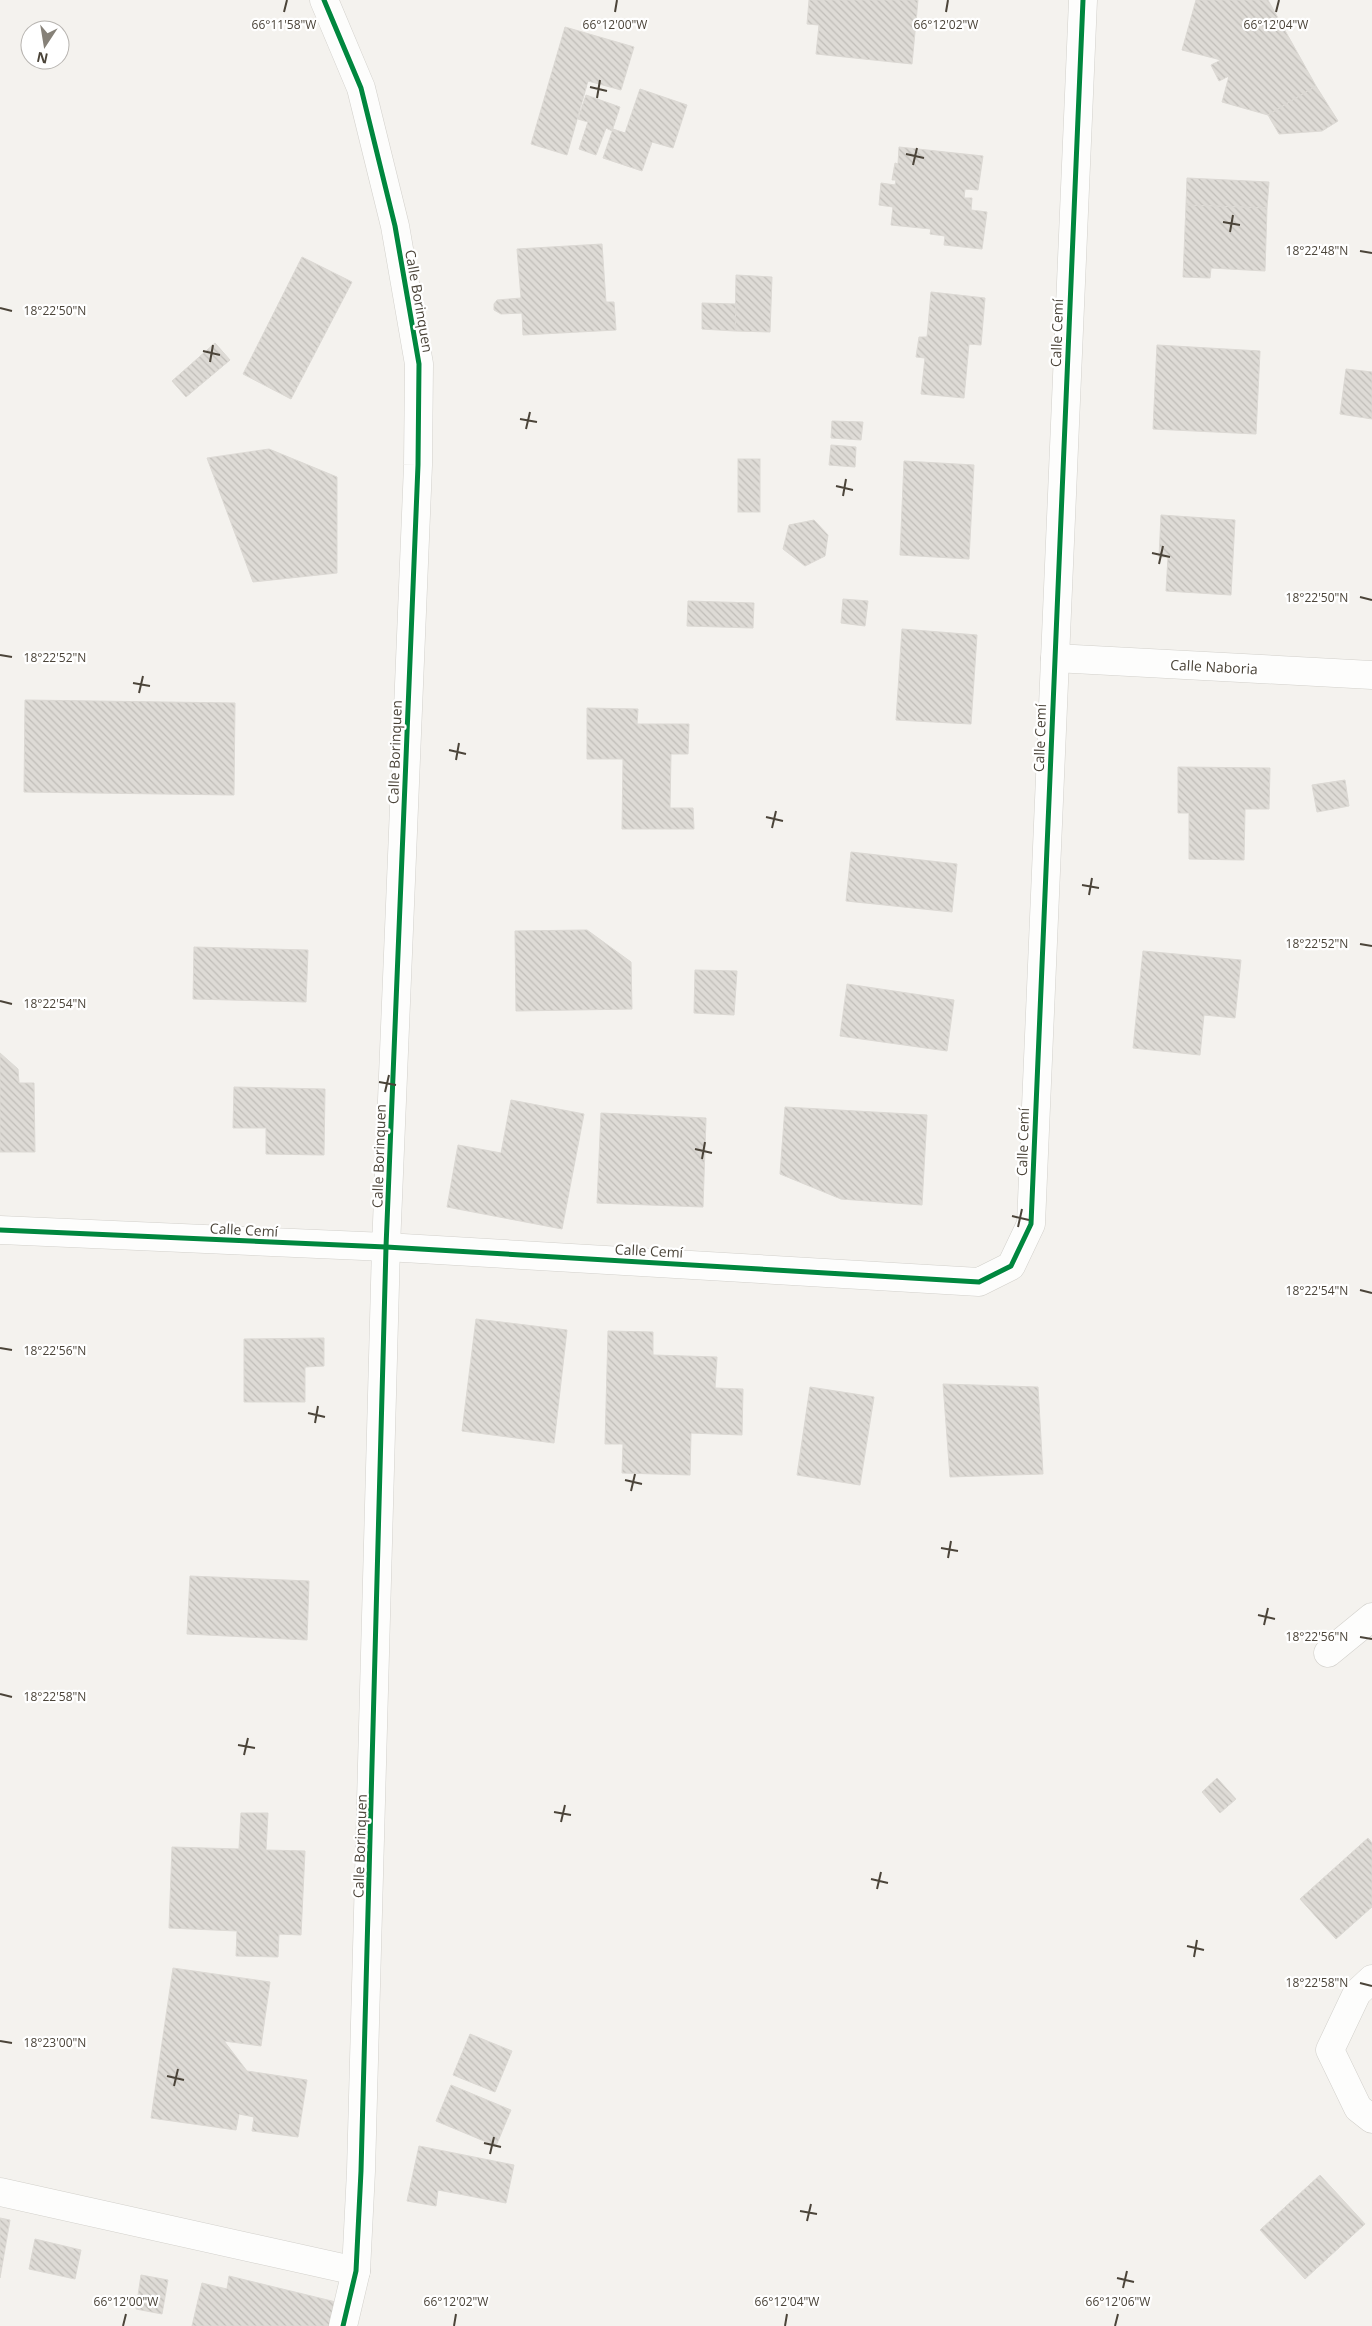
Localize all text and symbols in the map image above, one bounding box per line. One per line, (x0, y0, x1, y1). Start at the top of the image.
text: 66°11'58"W (252, 16, 316, 33)
text: 66°12'00"W (583, 16, 647, 33)
text: 66°12'02"W (914, 16, 978, 33)
text: 66°12'04"W (1244, 16, 1308, 33)
north arrow (20, 20, 70, 70)
text: N (35, 48, 50, 69)
text: 18°22'48"N (1286, 242, 1348, 259)
street label: Calle Borinquen (401, 248, 438, 354)
street label: Calle Cemí (1046, 298, 1067, 367)
text: 18°22'50"N (24, 302, 86, 319)
text: 18°22'50"N (1286, 589, 1348, 606)
text: 18°22'52"N (24, 649, 86, 666)
street label: Calle Naboria (1170, 655, 1258, 678)
street label: Calle Borinquen (383, 700, 406, 804)
street label: Calle Cemí (1029, 703, 1050, 772)
text: 18°22'52"N (1286, 935, 1348, 952)
text: 18°22'54"N (24, 995, 86, 1012)
street label: Calle Borinquen (367, 1104, 390, 1208)
street label: Calle Cemí (1012, 1107, 1033, 1176)
street label: Calle Cemí (209, 1218, 279, 1241)
street label: Calle Cemí (614, 1239, 684, 1262)
text: 18°22'54"N (1286, 1282, 1348, 1299)
text: 18°22'56"N (24, 1342, 86, 1359)
text: 18°22'56"N (1286, 1628, 1348, 1645)
text: 18°22'58"N (24, 1688, 86, 1705)
street label: Calle Borinquen (348, 1794, 371, 1898)
text: 18°22'58"N (1286, 1974, 1348, 1991)
text: 18°23'00"N (24, 2034, 86, 2051)
text: 66°12'00"W (94, 2293, 158, 2310)
text: 66°12'02"W (424, 2293, 488, 2310)
text: 66°12'04"W (755, 2293, 819, 2310)
text: 66°12'06"W (1086, 2293, 1150, 2310)

